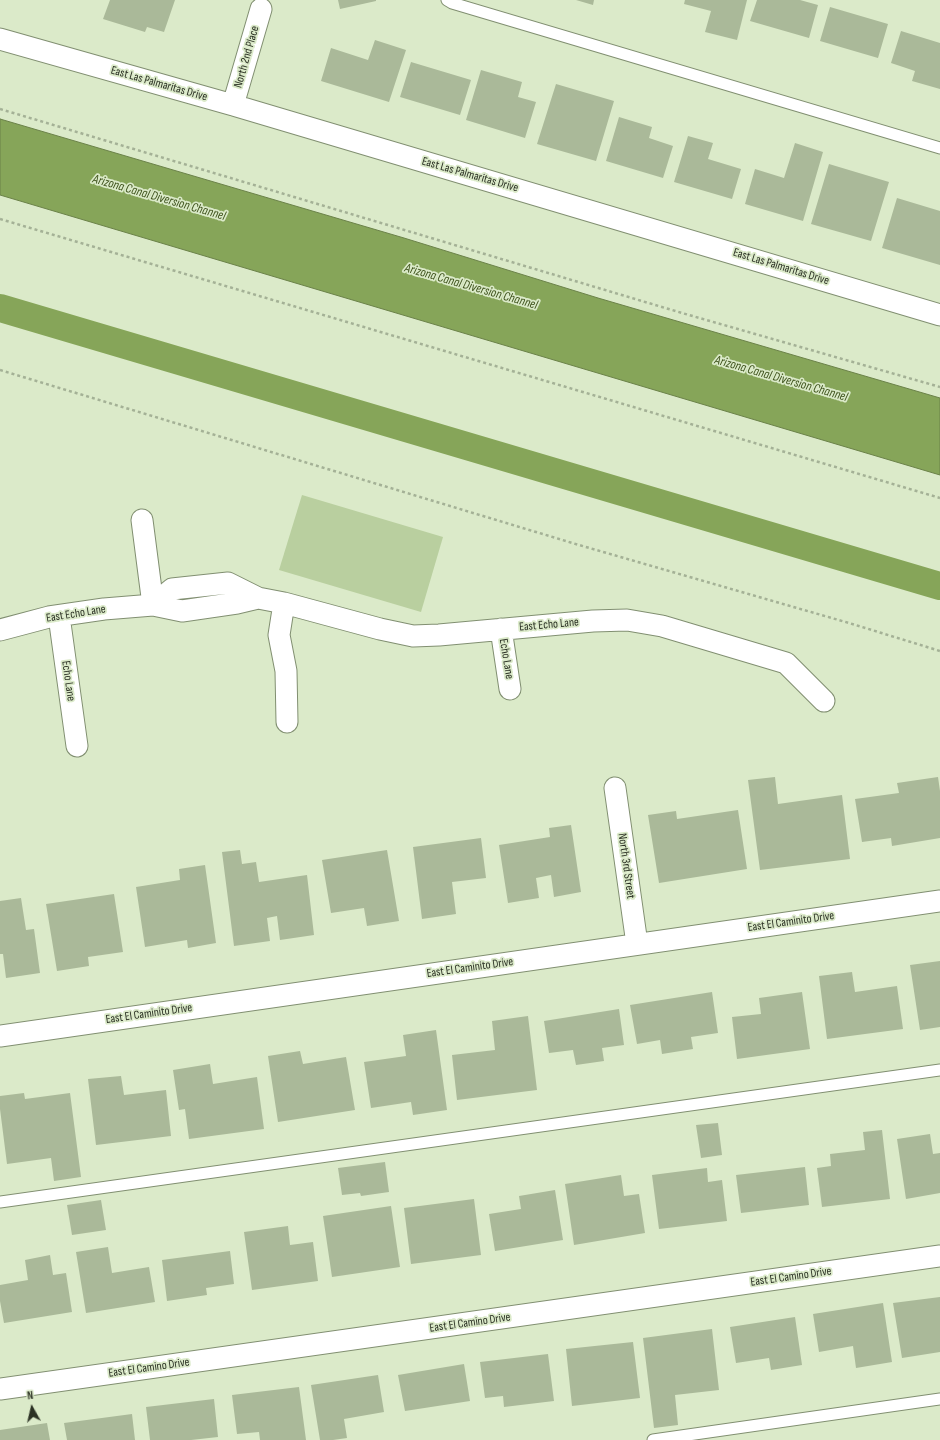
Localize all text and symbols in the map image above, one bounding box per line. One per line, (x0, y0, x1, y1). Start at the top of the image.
street label: North 2nd Place (231, 24, 263, 90)
street label: East Las Palmaritas Drive (109, 63, 209, 105)
street label: East Las Palmaritas Drive (420, 154, 520, 196)
water label: Arizona Canal Diversion Channel (91, 172, 227, 224)
street label: East Las Palmaritas Drive (731, 246, 831, 288)
water label: Arizona Canal Diversion Channel (403, 261, 539, 313)
water label: Arizona Canal Diversion Channel (713, 353, 849, 405)
street label: East Echo Lane (45, 602, 107, 626)
street label: East Echo Lane (518, 615, 580, 635)
street label: Echo Lane (496, 638, 516, 680)
street label: Echo Lane (58, 660, 78, 702)
street label: North 3rd Street (614, 832, 638, 900)
street label: East El Caminito Drive (747, 909, 835, 935)
street label: East El Caminito Drive (426, 955, 514, 981)
street label: East El Caminito Drive (105, 1001, 193, 1027)
street label: East El Camino Drive (750, 1264, 832, 1290)
street label: East El Camino Drive (429, 1310, 511, 1336)
street label: East El Camino Drive (108, 1355, 190, 1381)
north arrow (12, 1388, 52, 1428)
text: N (26, 1389, 34, 1402)

